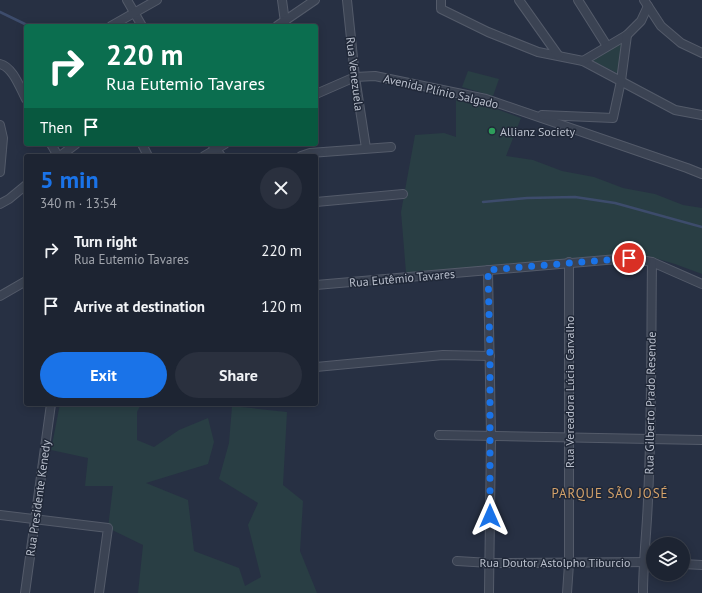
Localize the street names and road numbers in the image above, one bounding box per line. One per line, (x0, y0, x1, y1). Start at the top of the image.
street label: Rua Venezuela (343, 36, 367, 112)
street label: Avenida Plínio Salgado (382, 70, 500, 112)
street label: Rua Eutêmio Tavares (348, 266, 456, 290)
street label: Rua Vereadora Lúcia Carvalho (562, 316, 577, 468)
street label: Rua Gilberto Prado Resende (641, 332, 659, 474)
street label: Rua Presidente Kenedy (22, 438, 54, 557)
street label: Rua Doutor Astolpho Tiburcio (480, 555, 630, 570)

